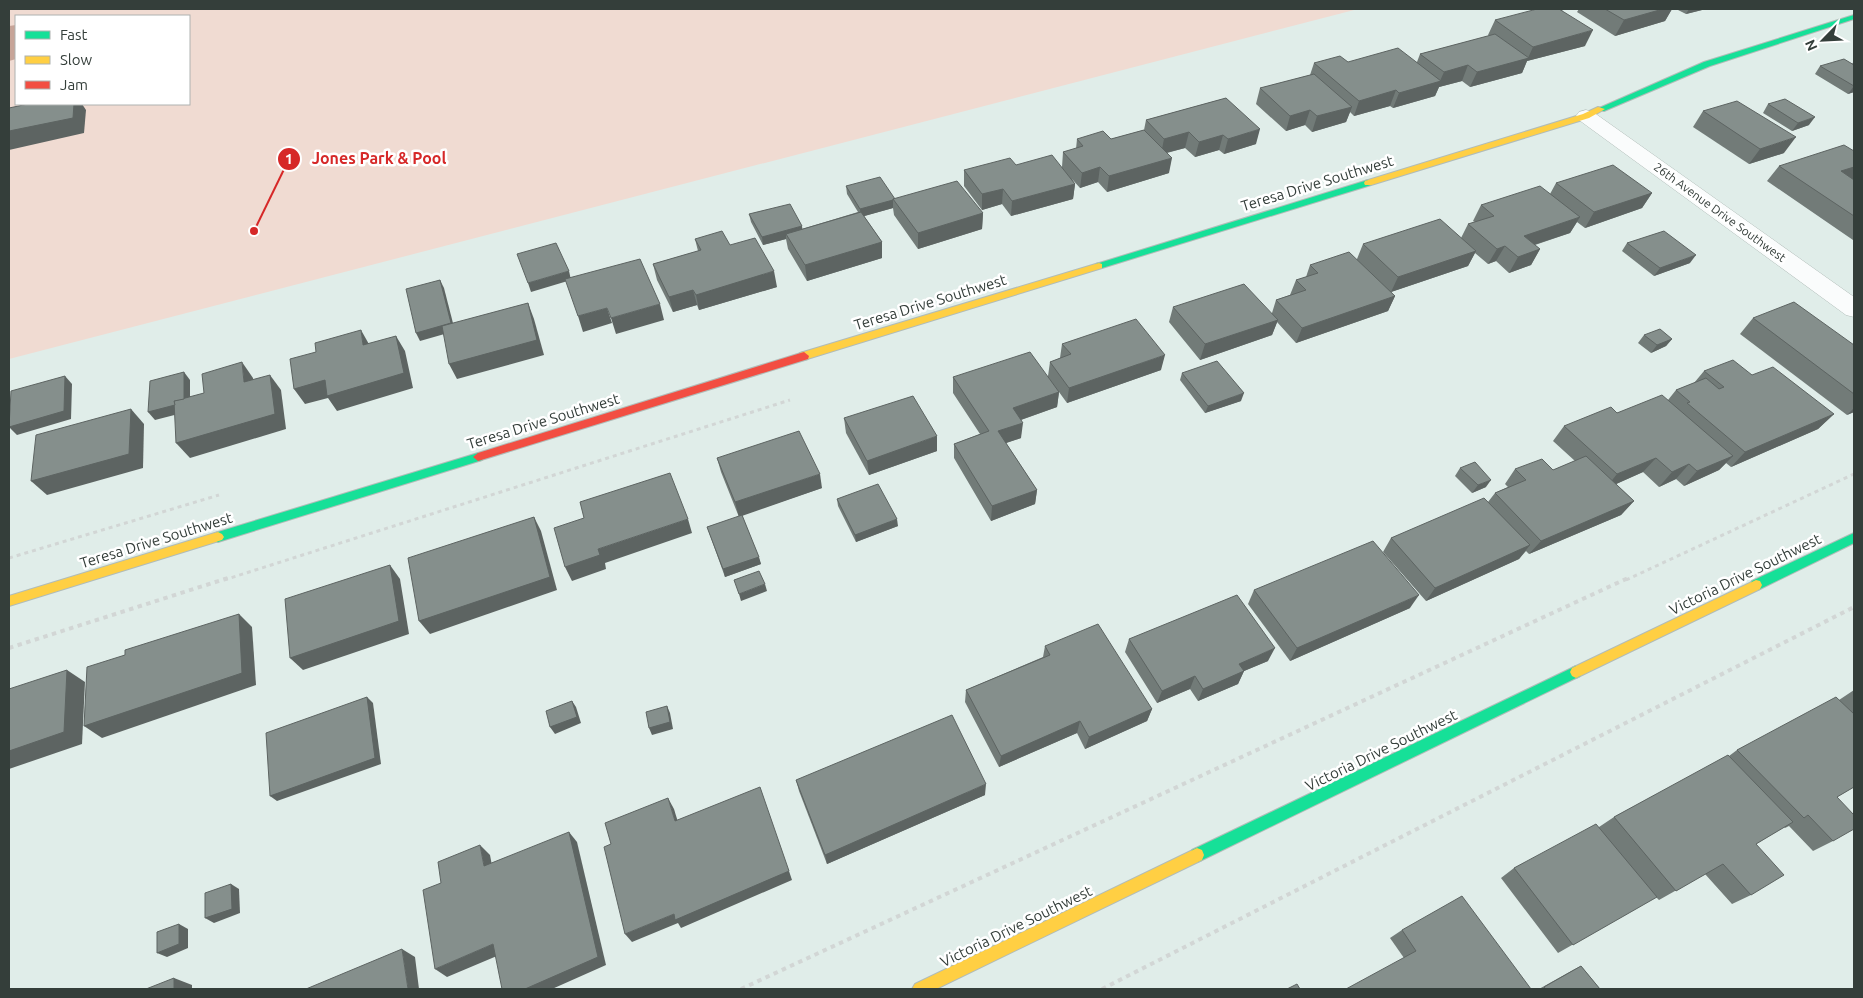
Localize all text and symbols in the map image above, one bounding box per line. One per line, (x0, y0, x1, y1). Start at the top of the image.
legend (15, 15, 190, 105)
north arrow (1798, 15, 1848, 65)
text: Fast (60, 26, 88, 43)
text: N (1802, 37, 1821, 53)
text: Slow (60, 51, 93, 68)
text: Jam (60, 76, 88, 93)
callout: Jones Park & Pool (277, 143, 457, 174)
text: Jones Park & Pool (312, 149, 446, 167)
text: 1 (285, 150, 293, 167)
street label: Teresa Drive Southwest (1239, 152, 1395, 214)
street label: 26th Avenue Drive Southwest (1652, 160, 1789, 264)
street label: Teresa Drive Southwest (852, 271, 1008, 333)
street label: Teresa Drive Southwest (465, 390, 621, 452)
street label: Teresa Drive Southwest (78, 509, 234, 571)
street label: Victoria Drive Southwest (1666, 530, 1824, 618)
street label: Victoria Drive Southwest (1302, 706, 1460, 794)
street label: Victoria Drive Southwest (937, 882, 1095, 970)

